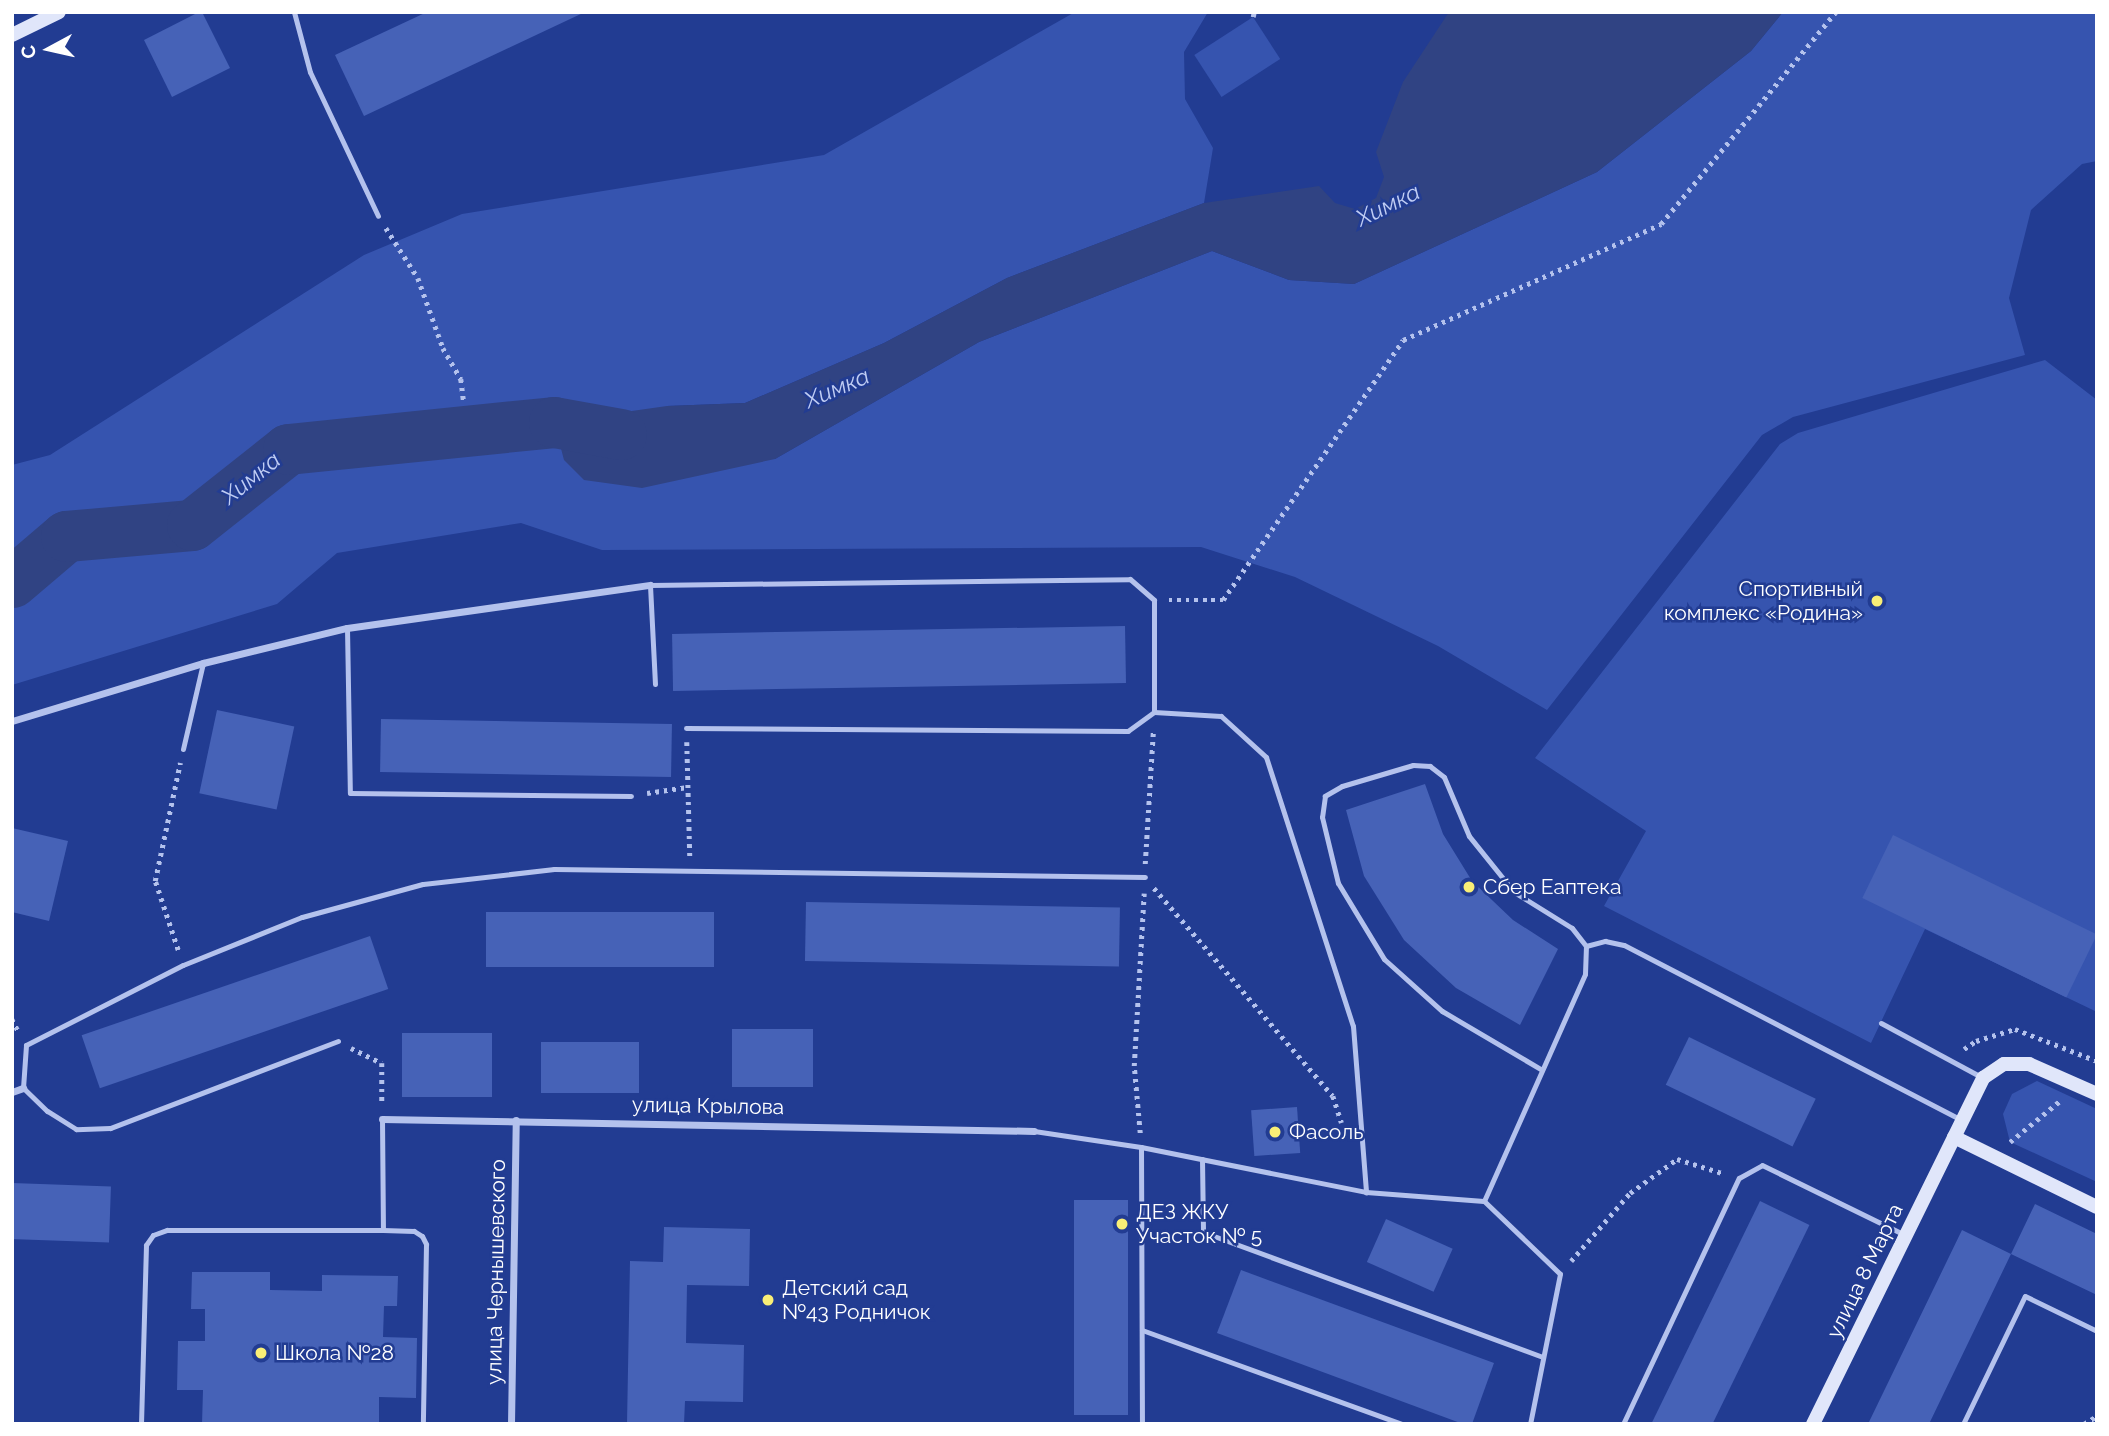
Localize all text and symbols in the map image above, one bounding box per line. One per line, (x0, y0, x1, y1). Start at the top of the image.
north arrow (14, 14, 84, 84)
text: С (16, 44, 40, 60)
water label: Химка (1352, 178, 1424, 232)
water label: Химка (800, 362, 874, 414)
water label: Химка (216, 446, 286, 510)
place label: Спортивный комплекс «Родина» (1664, 576, 1863, 626)
marker: Спортивный комплекс «Родина» (1869, 593, 1885, 609)
place label: Сбер Еаптека (1483, 874, 1622, 900)
marker: Сбер Еаптека (1461, 879, 1477, 895)
street label: улица Крылова (632, 1092, 784, 1120)
place label: Фасоль (1289, 1119, 1364, 1145)
marker: Фасоль (1267, 1124, 1283, 1140)
street label: улица Чернышевского (481, 1159, 511, 1385)
place label: ДЕЗ ЖКУ Участок № 5 (1136, 1199, 1262, 1249)
street label: улица 8 Марта (1822, 1200, 1908, 1342)
marker: ДЕЗ ЖКУ Участок № 5 (1114, 1216, 1130, 1232)
place label: Детский сад №43 Родничок (782, 1275, 931, 1325)
marker: Детский сад №43 Родничок (760, 1292, 776, 1308)
place label: Школа №28 (275, 1340, 394, 1366)
marker: Школа №28 (253, 1345, 269, 1361)

